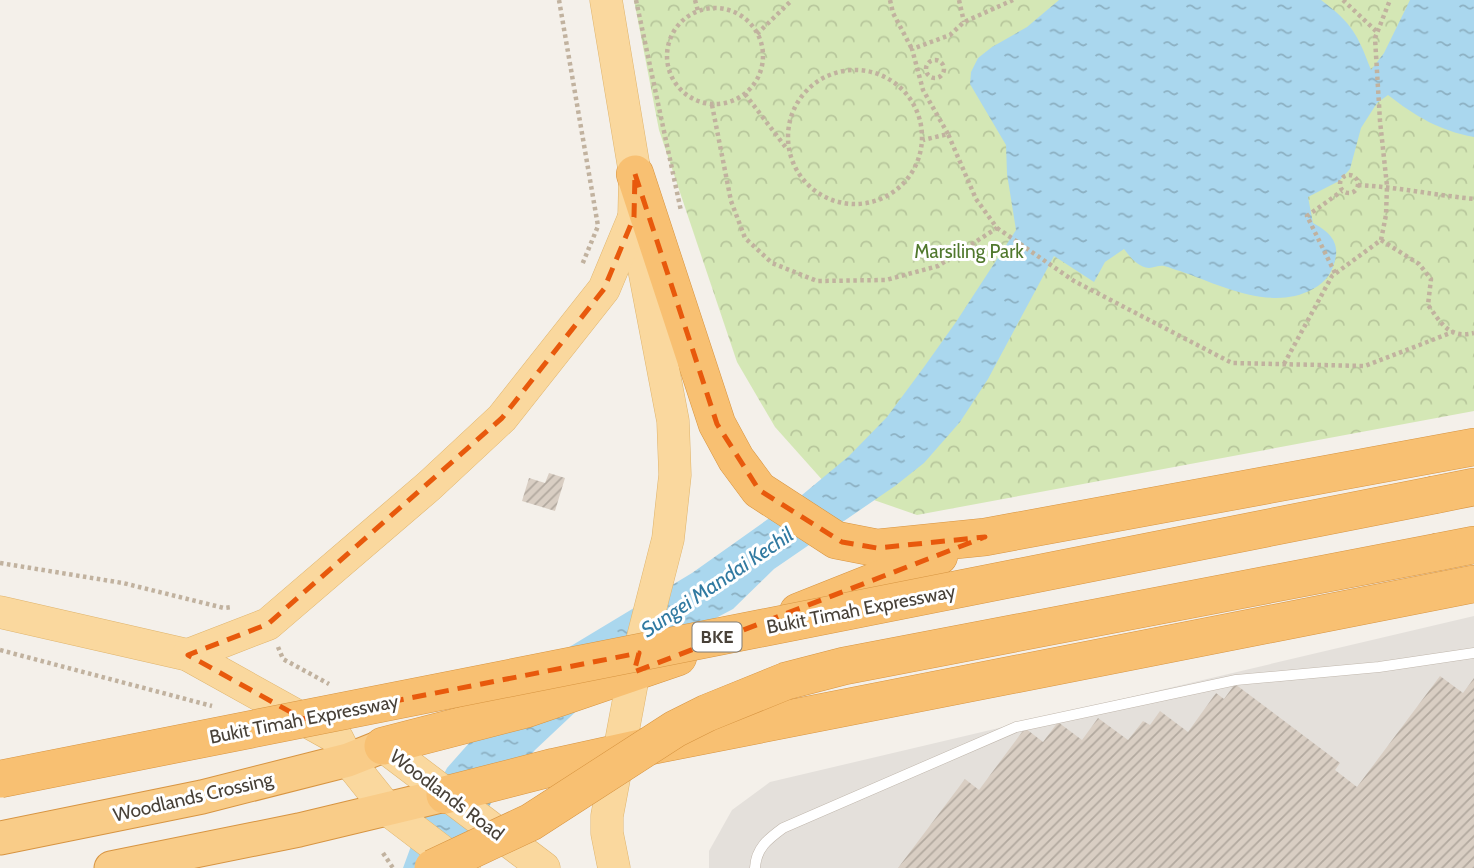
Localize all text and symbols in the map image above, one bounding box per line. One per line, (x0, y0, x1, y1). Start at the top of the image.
park label: Marsiling Park (914, 240, 1024, 263)
water label: Sungei Mandai Kechil (636, 522, 798, 642)
street label: Bukit Timah Expressway (765, 579, 958, 639)
road number: BKE (692, 622, 742, 652)
street label: Bukit Timah Expressway (208, 689, 401, 749)
street label: Woodlands Road (385, 745, 509, 845)
street label: Woodlands Crossing (111, 767, 276, 827)

